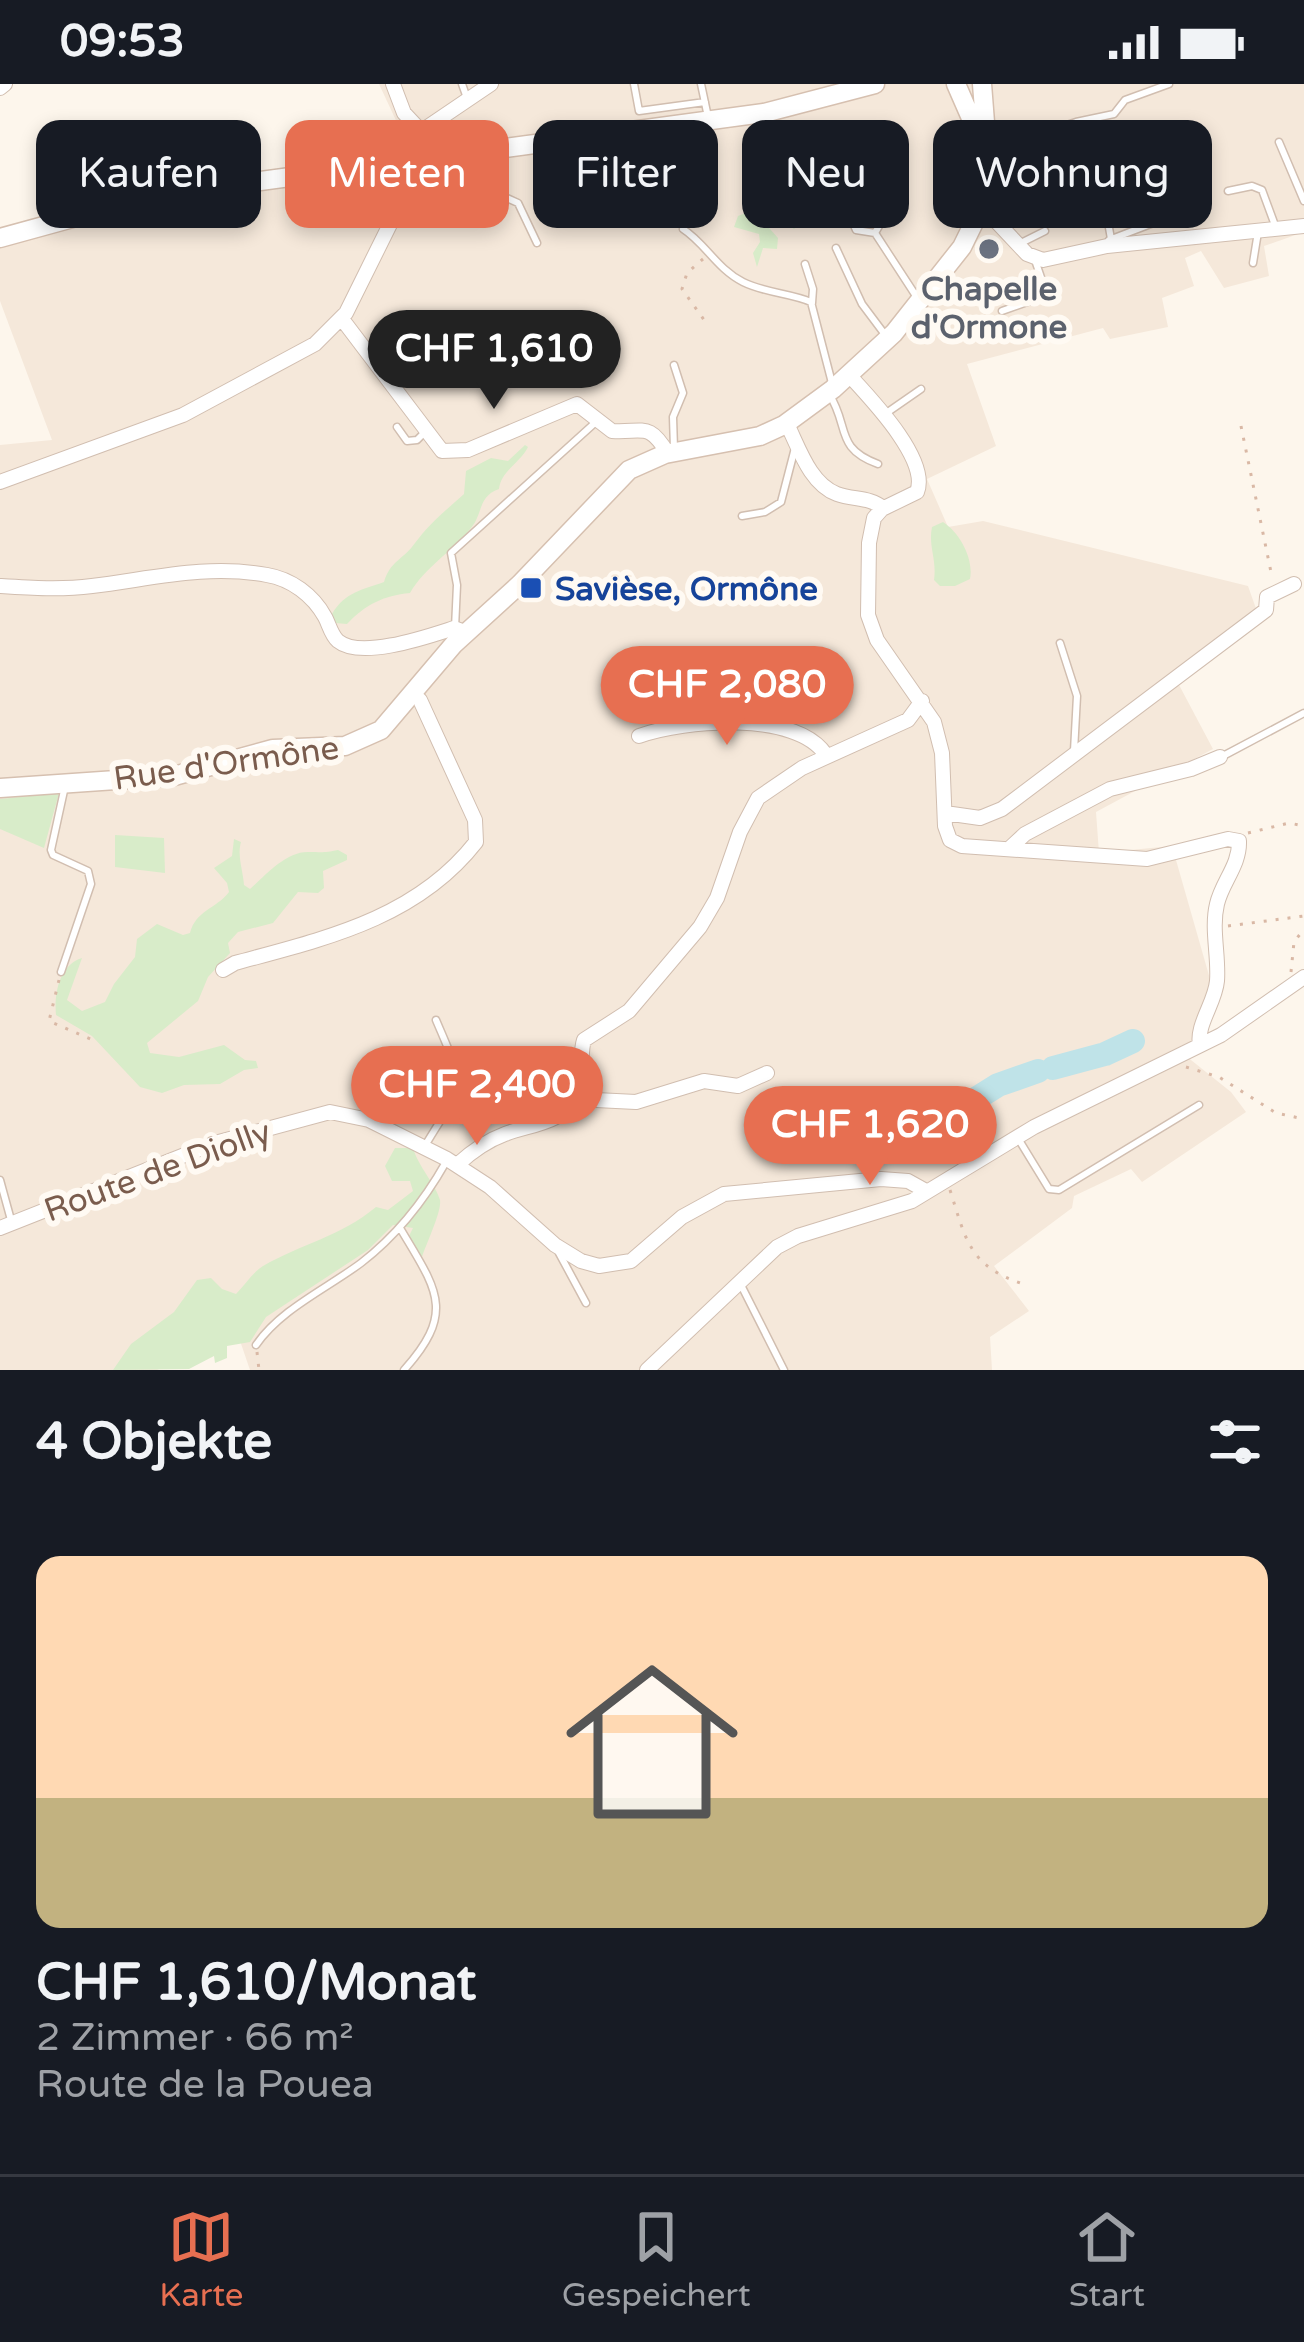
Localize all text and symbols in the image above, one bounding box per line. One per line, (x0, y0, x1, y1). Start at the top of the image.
text: 09:53 (60, 15, 185, 69)
chip: Kaufen (36, 120, 261, 228)
chip: Mieten (285, 120, 509, 228)
chip: Filter (533, 120, 718, 228)
chip: Neu (742, 120, 909, 228)
chip: Wohnung (933, 120, 1212, 228)
marker: Chapelle d'Ormone (976, 236, 1002, 262)
place label: Chapelle d'Ormone (911, 270, 1067, 347)
pin: CHF 1,610 (357, 310, 631, 412)
text: CHF 1,610 (395, 325, 593, 372)
place label: Savièse, Ormône (555, 570, 818, 609)
marker: Savièse, Ormône (518, 575, 544, 601)
pin: CHF 2,080 (590, 646, 864, 748)
text: CHF 2,080 (628, 661, 826, 708)
street label: Rue d'Ormône (111, 728, 341, 799)
pin: CHF 2,400 (340, 1046, 614, 1148)
text: CHF 2,400 (378, 1061, 576, 1108)
pin: CHF 1,620 (733, 1086, 1007, 1188)
text: CHF 1,620 (771, 1101, 969, 1148)
street label: Route de Diolly (39, 1112, 276, 1230)
icon: filters (1202, 1409, 1268, 1475)
text: 4 Objekte (36, 1411, 272, 1473)
icon: home (544, 1634, 760, 1850)
text: CHF 1,610/Monat (36, 1952, 476, 2014)
text: 2 Zimmer · 66 m² (36, 2014, 354, 2061)
text: Route de la Pouea (36, 2061, 374, 2108)
tab: Karte (159, 2204, 243, 2315)
tab: Gespeichert (562, 2204, 751, 2315)
tab: Start (1069, 2204, 1145, 2315)

